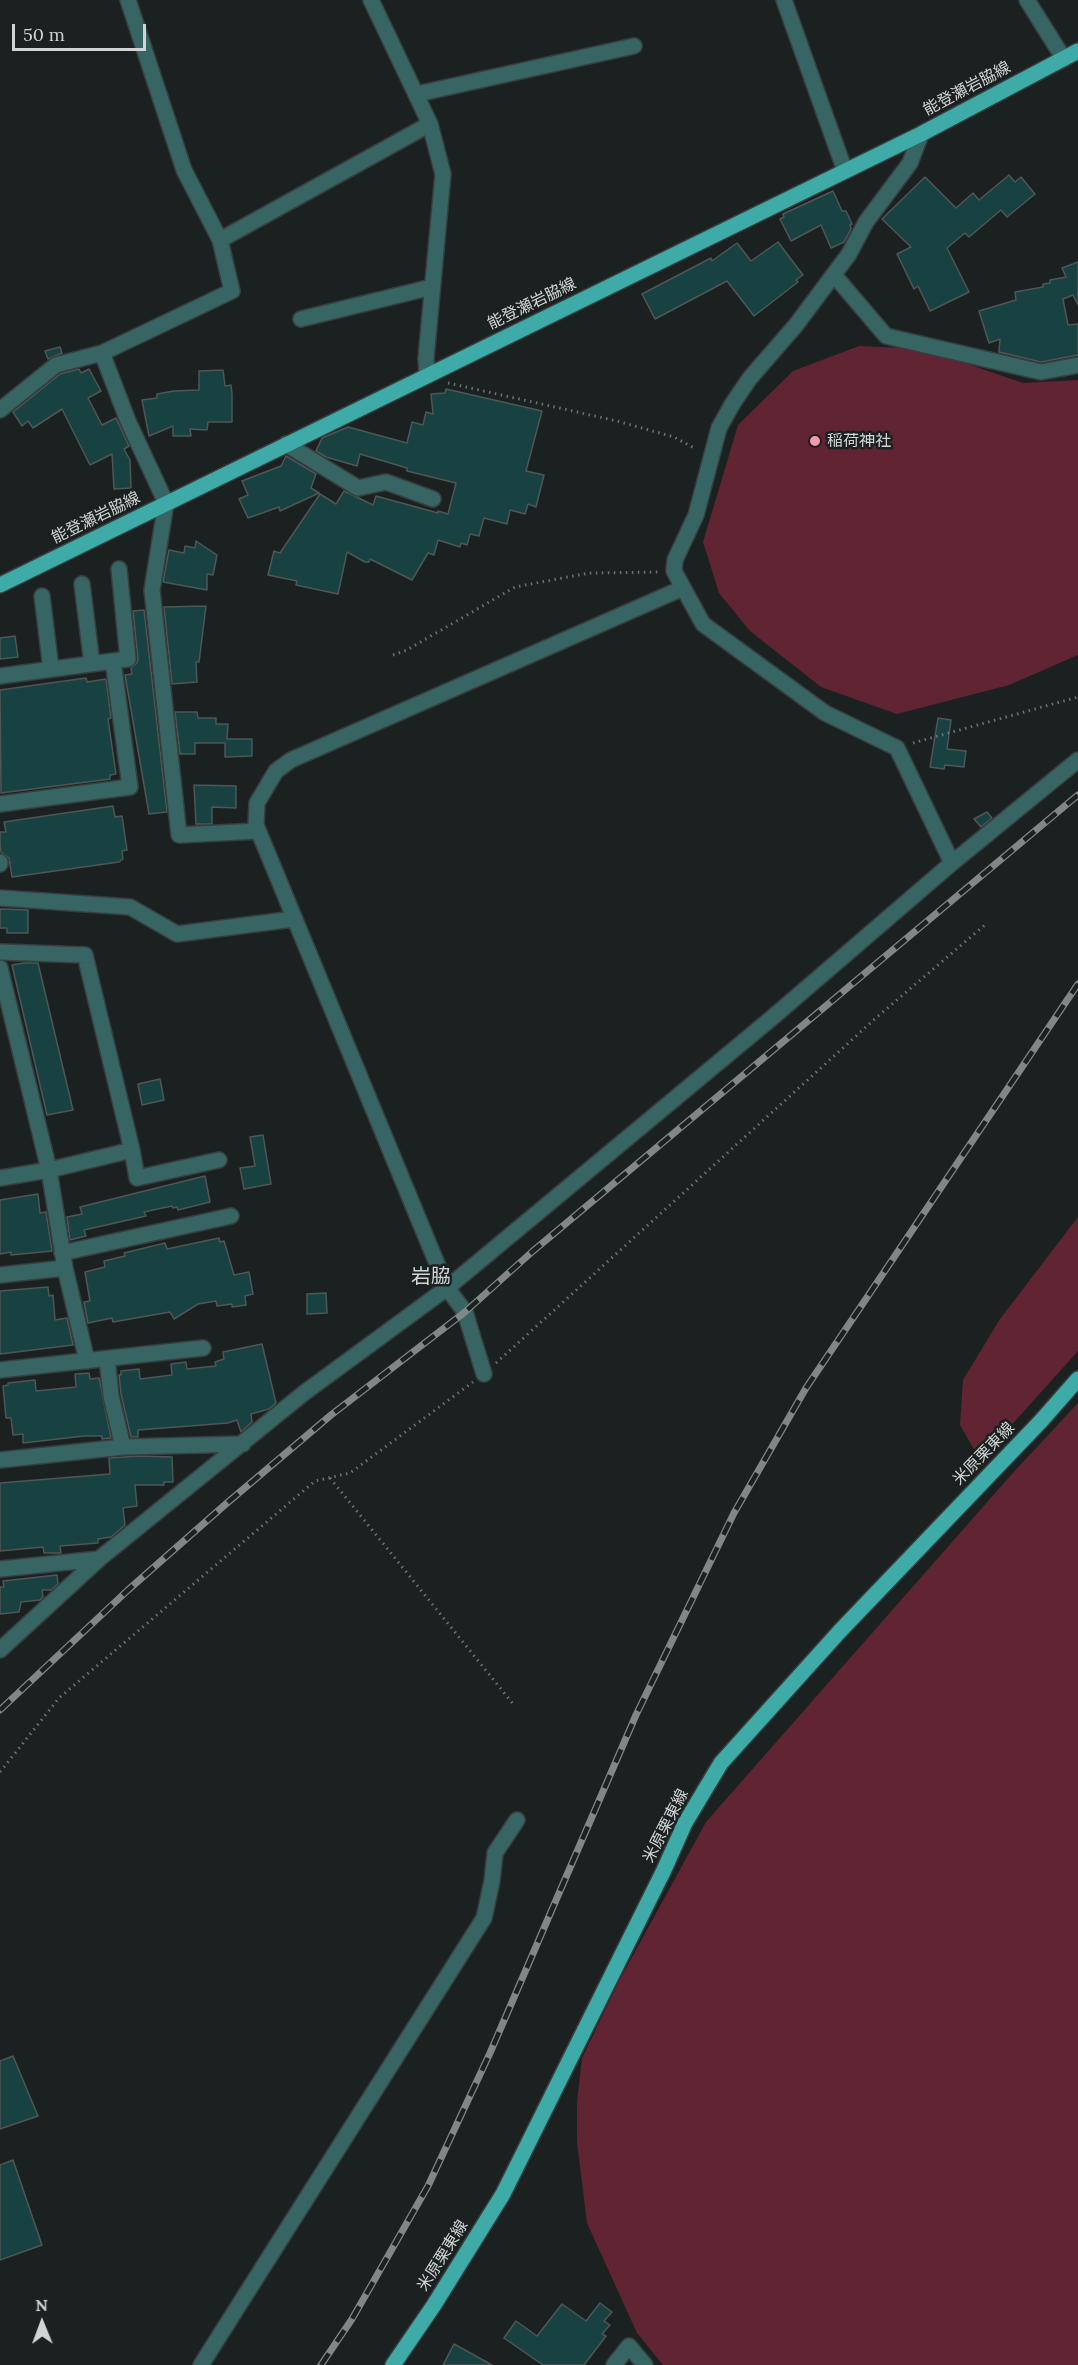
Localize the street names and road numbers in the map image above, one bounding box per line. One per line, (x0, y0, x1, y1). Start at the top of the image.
street label: 能登瀬岩脇線 (920, 58, 1014, 120)
street label: 能登瀬岩脇線 (485, 274, 579, 334)
street label: 能登瀬岩脇線 (49, 488, 143, 548)
street label: 米原栗東線 (949, 1419, 1019, 1489)
street label: 米原栗東線 (639, 1786, 693, 1866)
street label: 米原栗東線 (414, 2217, 472, 2295)

